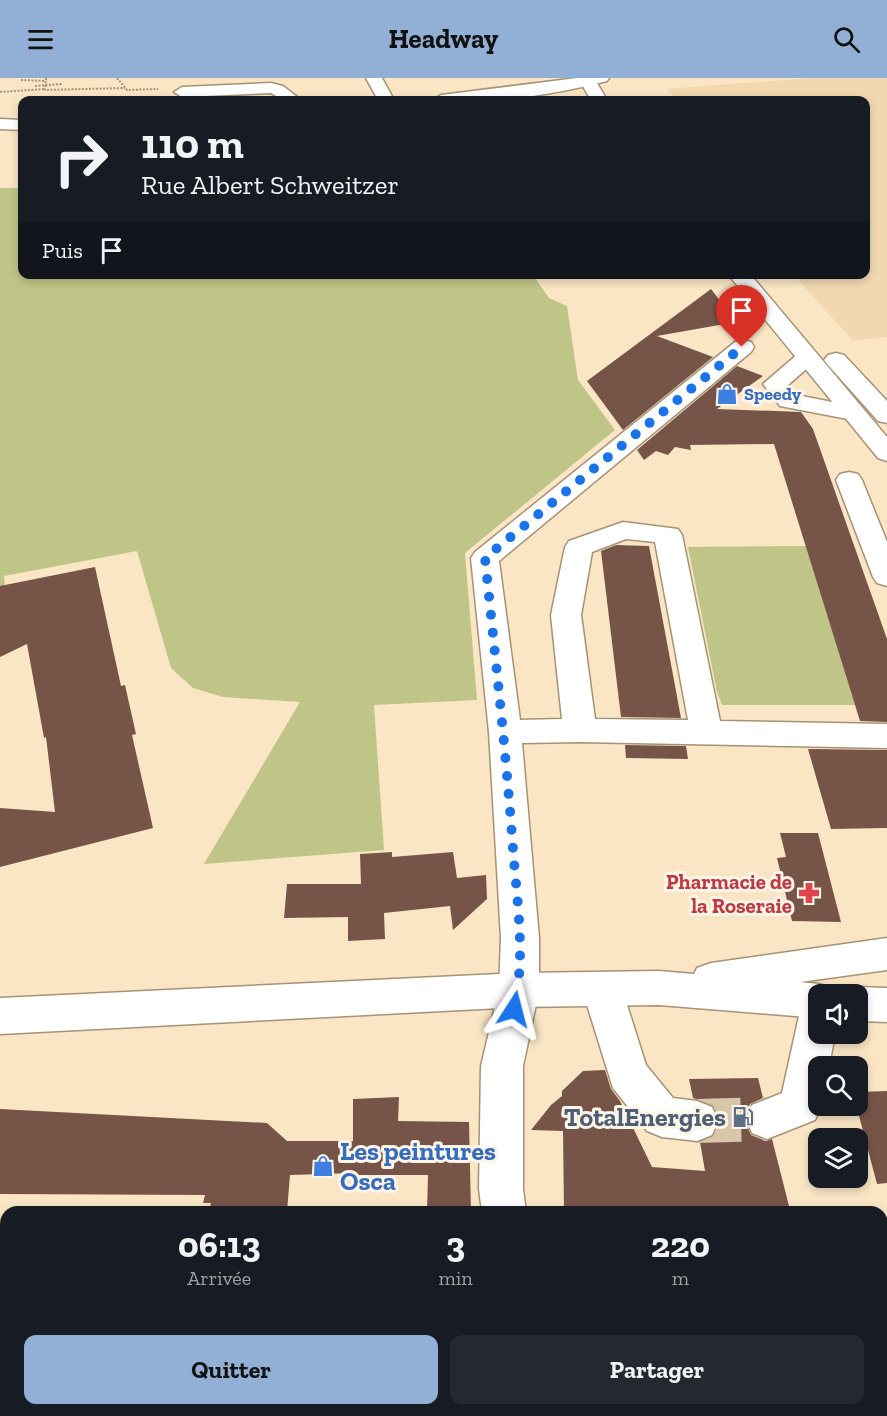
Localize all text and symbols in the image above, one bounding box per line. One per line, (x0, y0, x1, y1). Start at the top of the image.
icon: menu (24, 23, 57, 56)
text: Headway (389, 23, 498, 55)
icon: search (830, 23, 863, 56)
text: 110 m (141, 118, 244, 169)
icon: right (42, 120, 120, 198)
text: Rue Albert Schweitzer (141, 169, 399, 201)
icon: arrive (95, 234, 128, 267)
text: Puis (42, 237, 83, 264)
pin (716, 285, 767, 347)
icon: arrive (725, 294, 758, 327)
shop icon: Speedy (715, 382, 739, 406)
place label: Speedy (744, 383, 802, 405)
place label: Pharmacie de la Roseraie (666, 869, 792, 918)
pharmacy icon: Pharmacie de la Roseraie (797, 881, 821, 905)
position arrow (482, 977, 546, 1041)
map controls (808, 984, 868, 1188)
button: sound (808, 984, 868, 1044)
button: search (808, 1056, 868, 1116)
place label: TotalEnergies (564, 1101, 726, 1133)
fuel station icon: TotalEnergies (731, 1105, 755, 1129)
button: layers (808, 1128, 868, 1188)
place label: Les peintures Osca (340, 1135, 496, 1197)
shop icon: Les peintures Osca (311, 1154, 335, 1178)
text: 06:13 (178, 1223, 261, 1266)
text: 3 (446, 1223, 465, 1266)
text: 220 (651, 1223, 710, 1266)
text: Arrivée (187, 1266, 251, 1290)
text: min (438, 1266, 473, 1290)
text: m (672, 1266, 689, 1290)
button: Quitter (24, 1335, 438, 1404)
button: Partager (450, 1335, 864, 1404)

